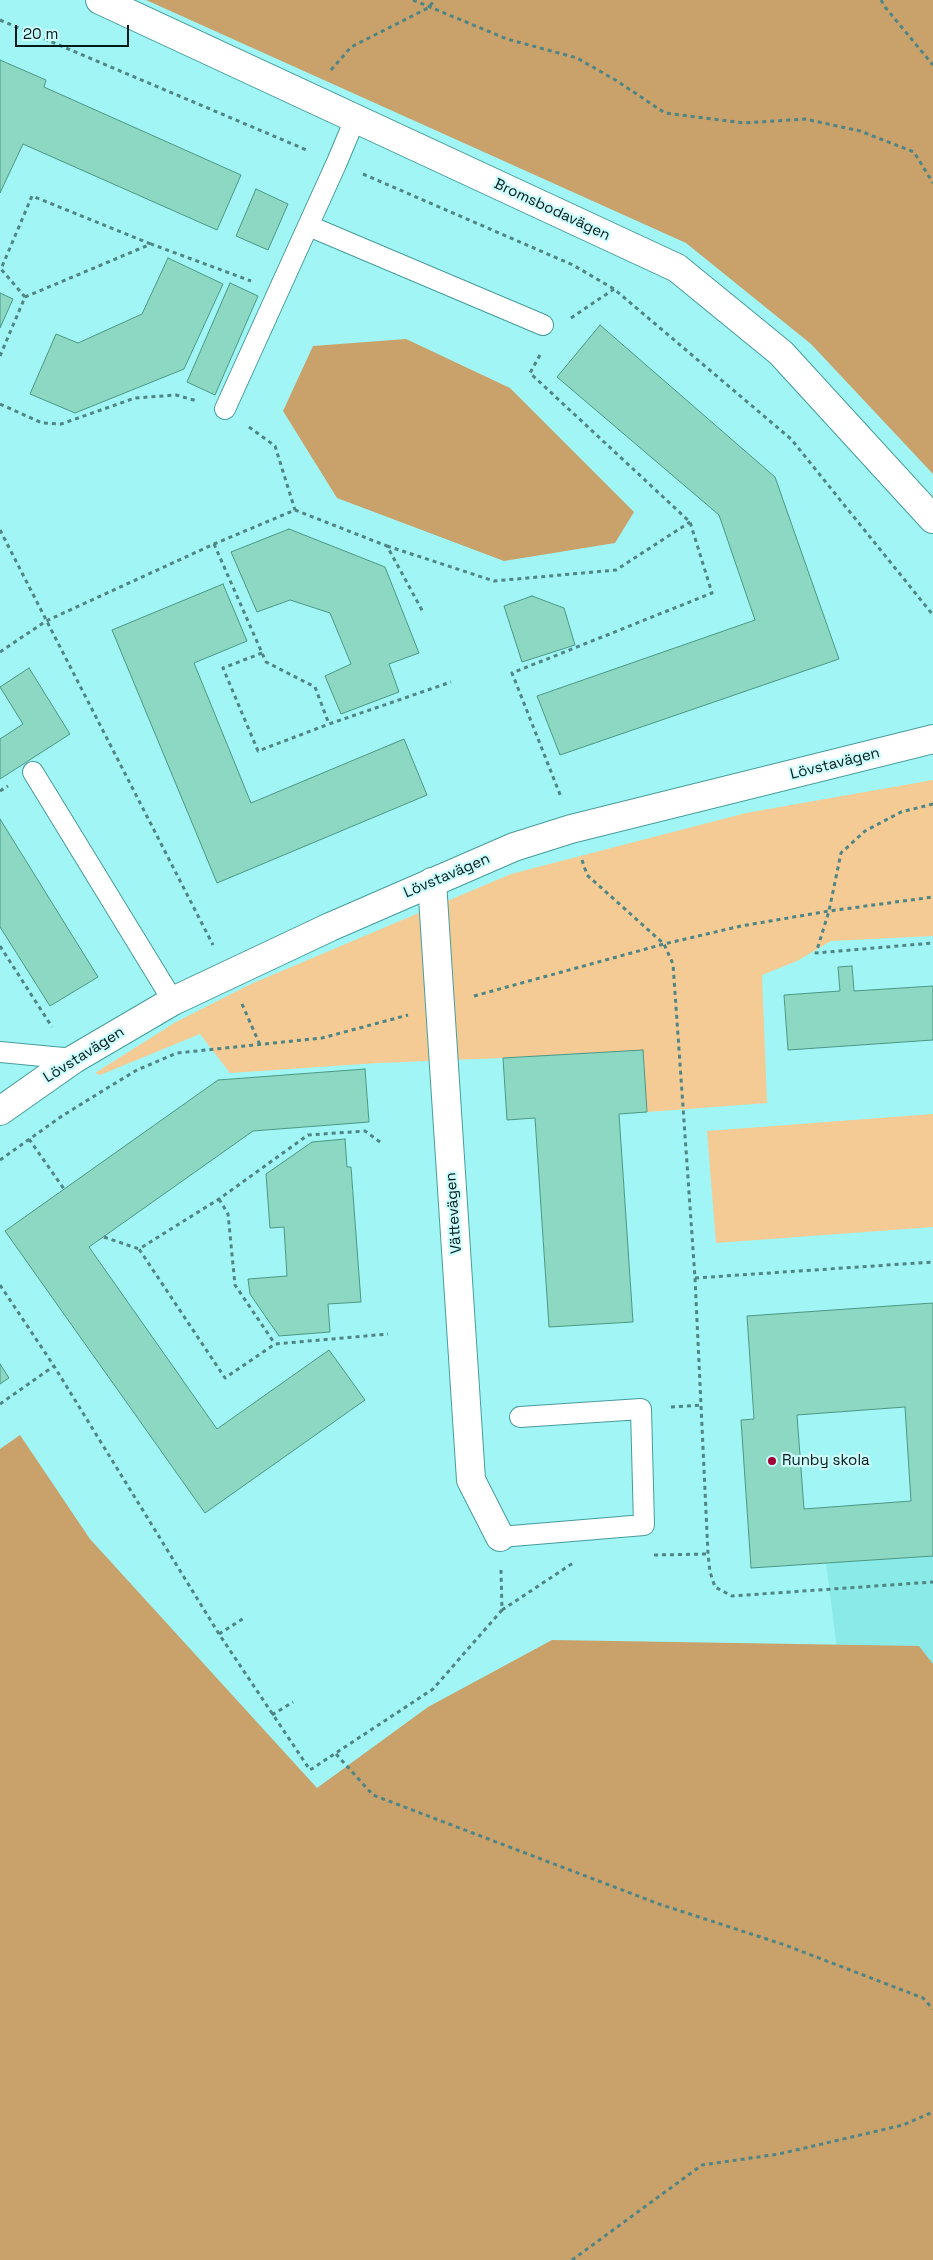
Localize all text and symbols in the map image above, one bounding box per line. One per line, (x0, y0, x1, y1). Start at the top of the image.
scale bar (18, 15, 131, 47)
text: 20 m (23, 24, 58, 43)
street label: Bromsbodavägen (491, 175, 613, 245)
street label: Lövstavägen (788, 744, 882, 784)
street label: Lövstavägen (401, 850, 493, 902)
street label: Lövstavägen (40, 1023, 128, 1087)
street label: Vättevägen (442, 1172, 466, 1254)
place label: Runby skola (782, 1452, 870, 1470)
marker: Runby skola (766, 1455, 778, 1467)

